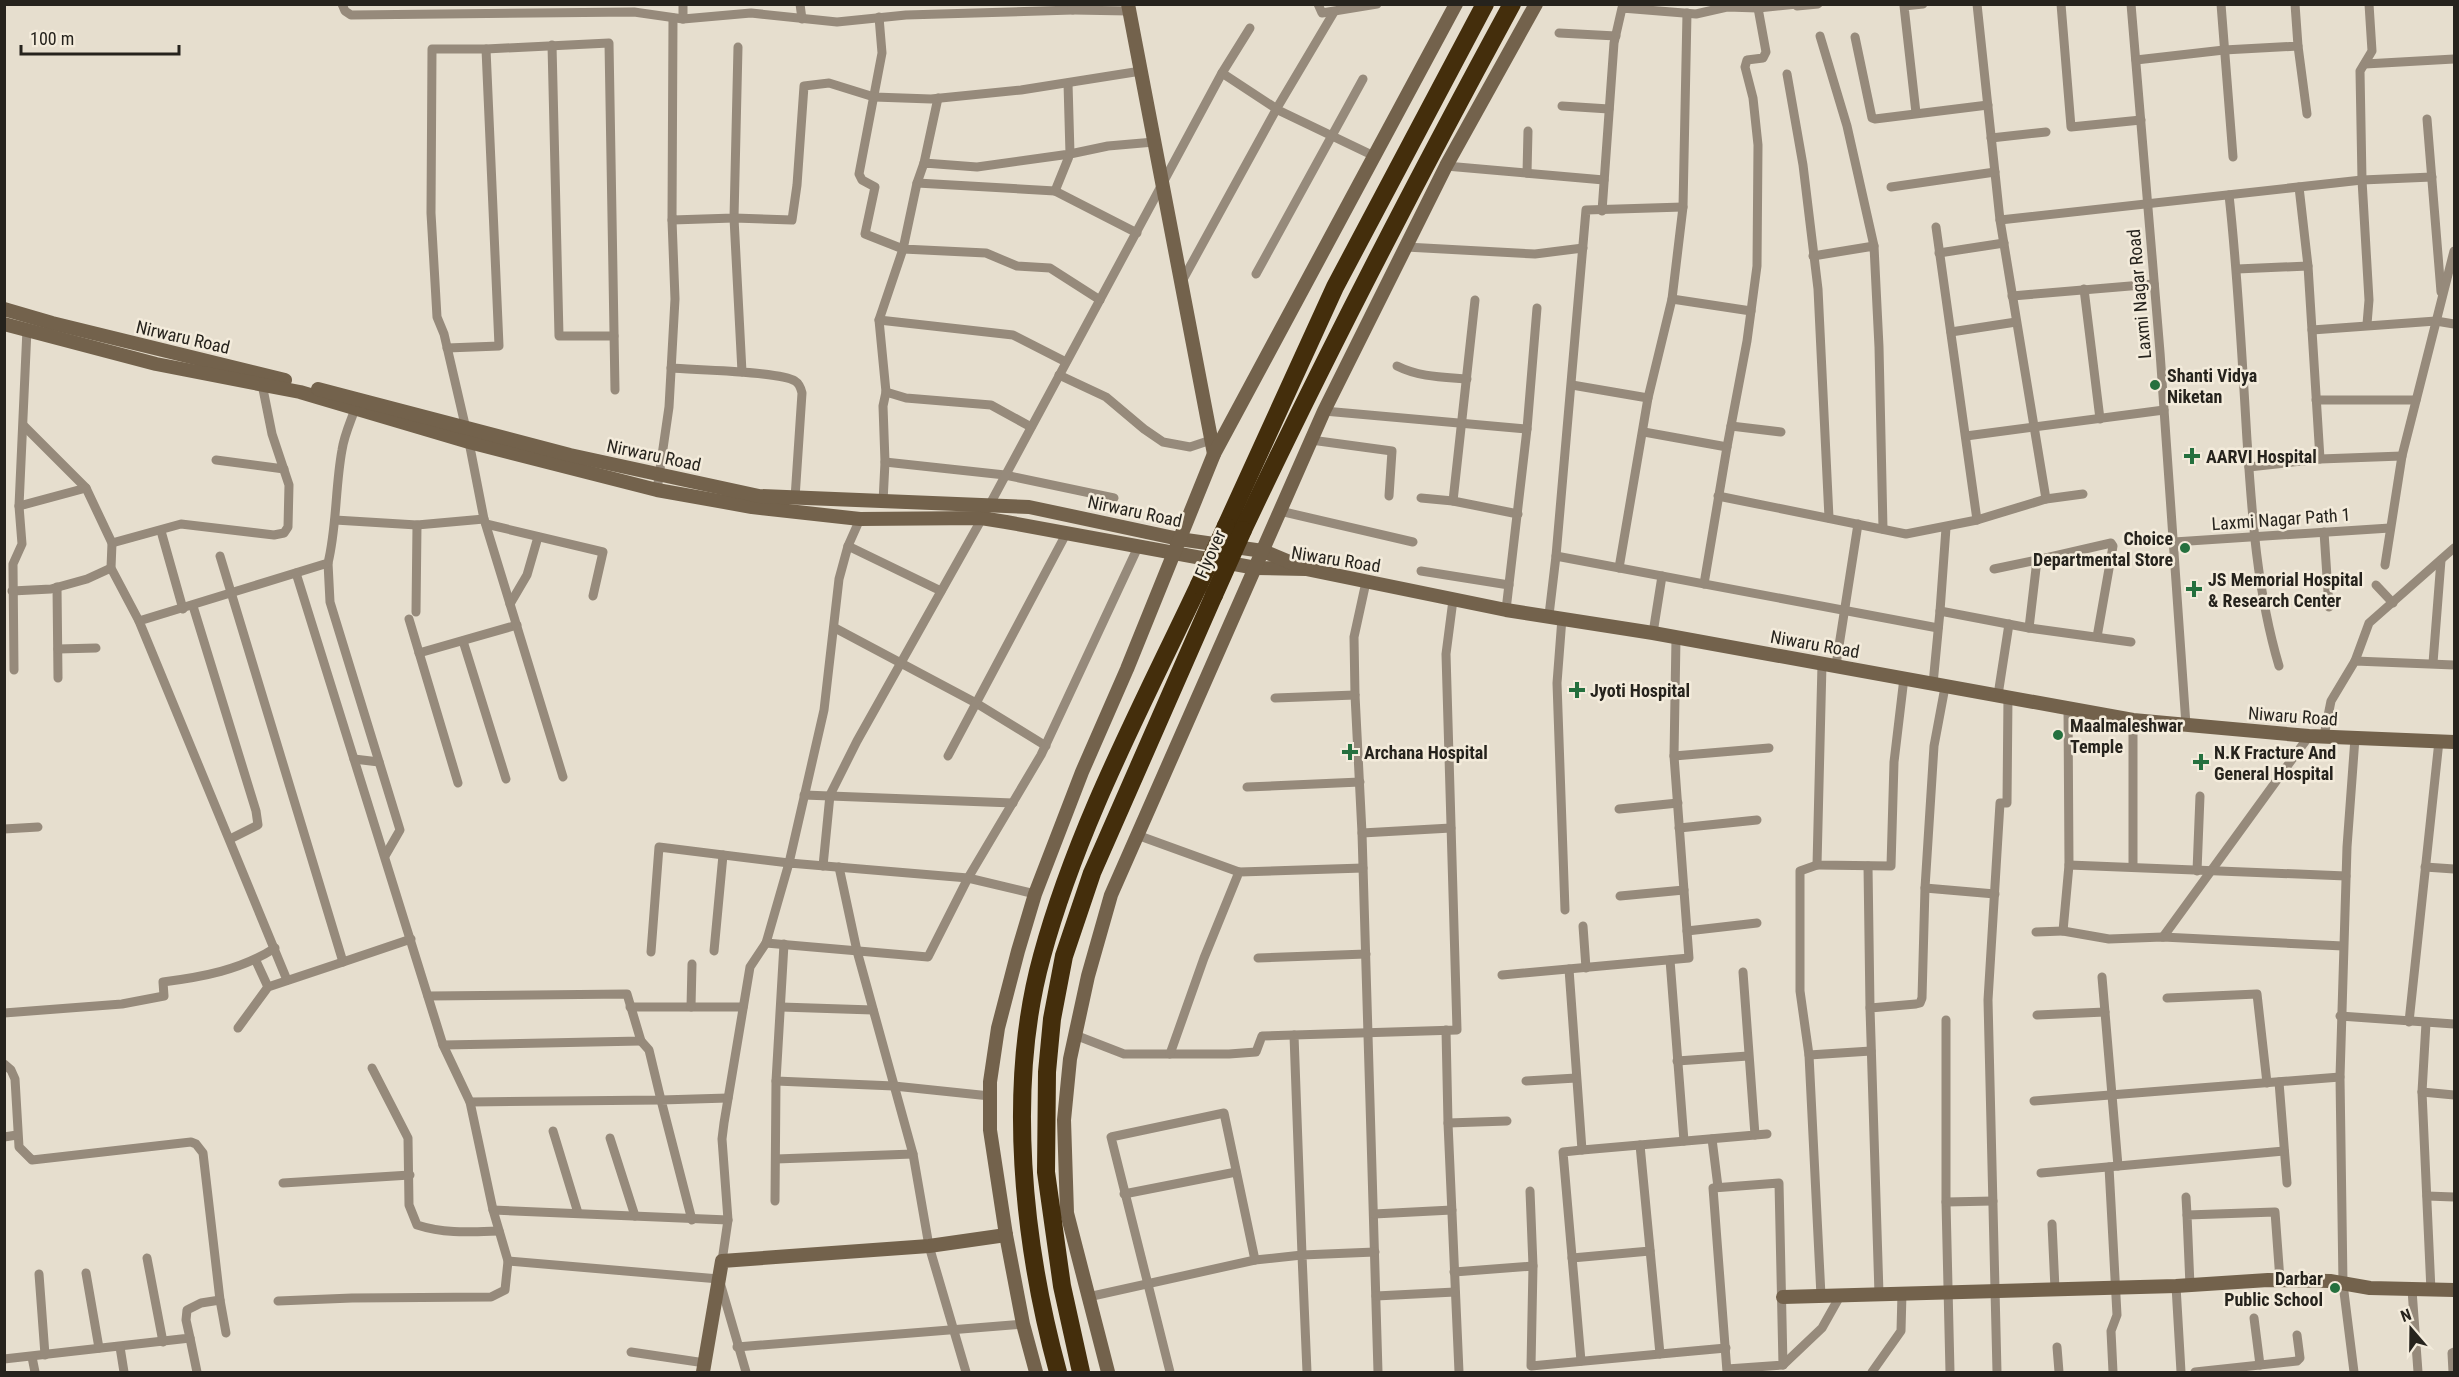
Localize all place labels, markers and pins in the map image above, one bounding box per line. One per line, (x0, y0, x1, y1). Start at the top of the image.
place label: Shanti Vidya Niketan (2167, 365, 2257, 407)
marker: Shanti Vidya Niketan (2148, 378, 2162, 392)
place label: AARVI Hospital (2206, 446, 2317, 467)
marker: AARVI Hospital (2183, 447, 2201, 465)
place label: Choice Departmental Store (2033, 528, 2173, 570)
marker: Choice Departmental Store (2178, 541, 2192, 555)
place label: JS Memorial Hospital & Research Center (2208, 569, 2363, 611)
marker: JS Memorial Hospital & Research Center (2185, 580, 2203, 598)
place label: Jyoti Hospital (1590, 680, 1690, 701)
marker: Jyoti Hospital (1568, 681, 1586, 699)
place label: Maalmaleshwar Temple (2070, 715, 2183, 757)
marker: Maalmaleshwar Temple (2051, 728, 2065, 742)
place label: Archana Hospital (1364, 742, 1488, 763)
place label: N.K Fracture And General Hospital (2214, 742, 2336, 784)
marker: Archana Hospital (1341, 743, 1359, 761)
marker: N.K Fracture And General Hospital (2192, 753, 2210, 771)
place label: Darbar Public School (2224, 1268, 2323, 1310)
marker: Darbar Public School (2328, 1281, 2342, 1295)

